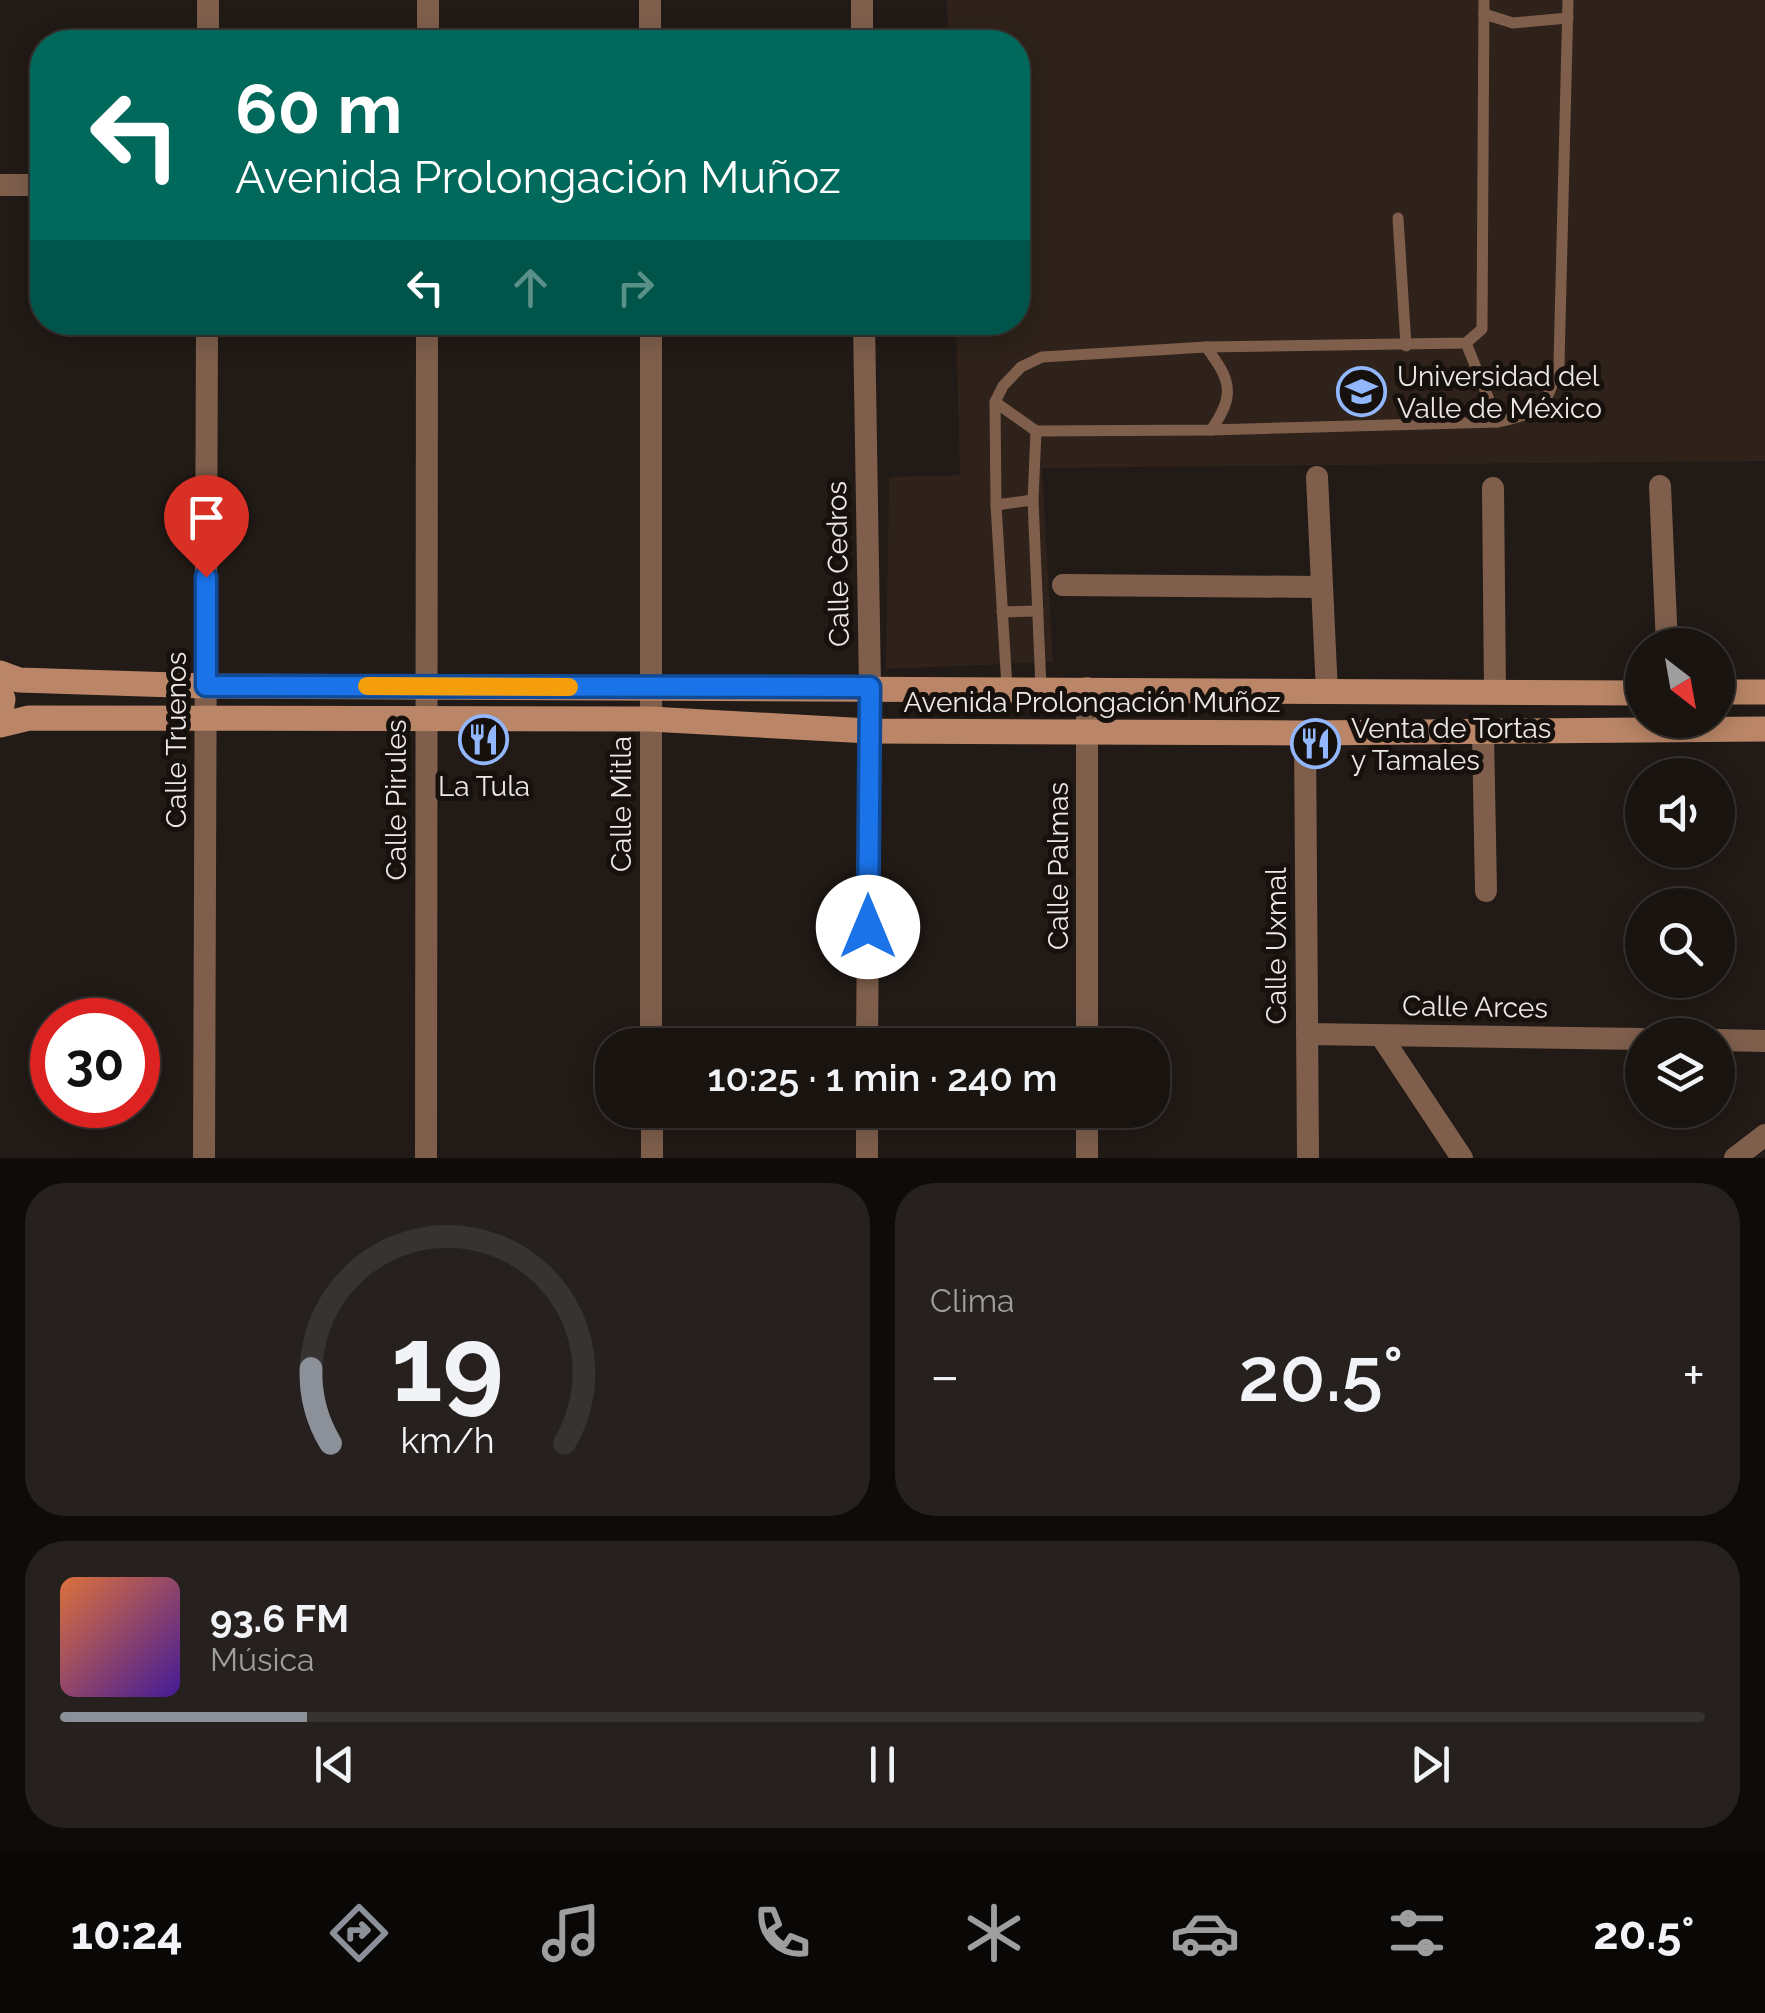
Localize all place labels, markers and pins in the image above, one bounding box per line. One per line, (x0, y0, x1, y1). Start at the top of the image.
place label: Universidad del Valle de México (1397, 360, 1602, 425)
school or university icon: Universidad del Valle de México (1336, 366, 1388, 418)
pin (164, 475, 249, 578)
place label: Venta de Tortas y Tamales (1351, 712, 1551, 777)
restaurant icon: La Tula (458, 713, 510, 765)
restaurant icon: Venta de Tortas y Tamales (1290, 718, 1342, 770)
place label: La Tula (438, 770, 530, 803)

